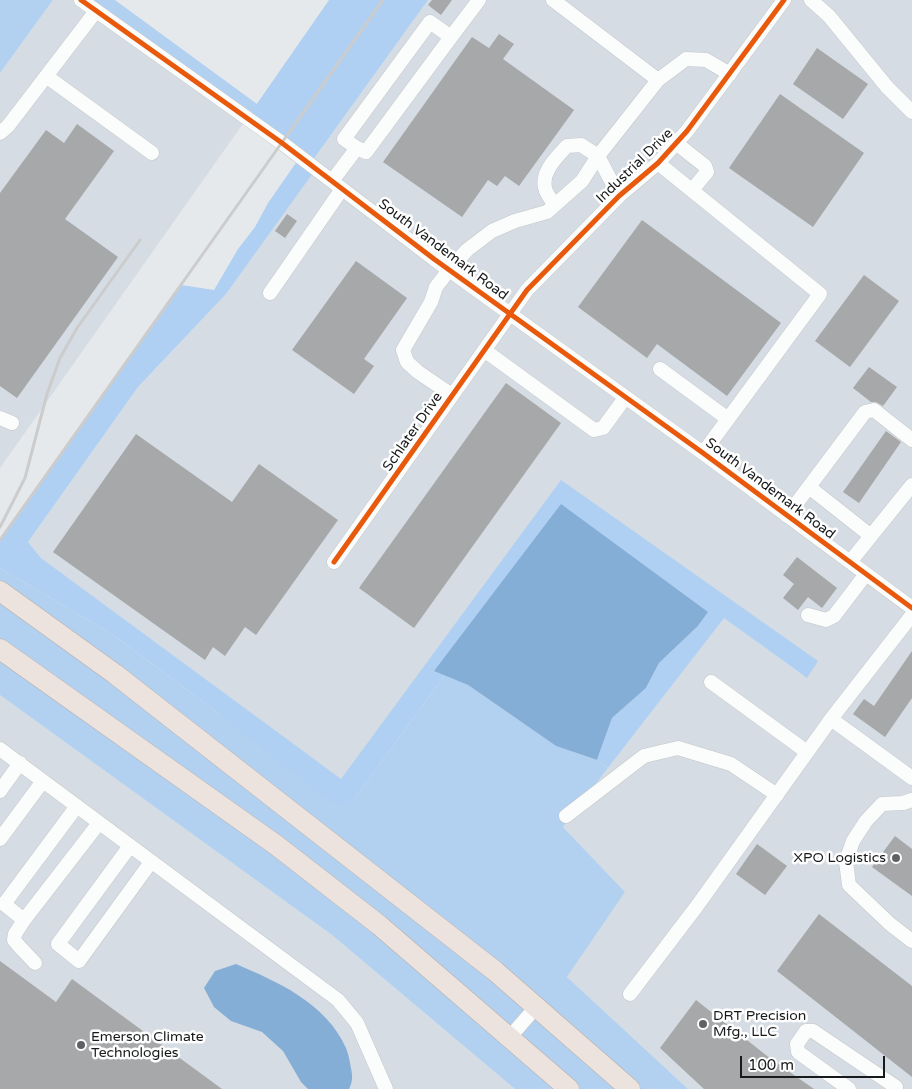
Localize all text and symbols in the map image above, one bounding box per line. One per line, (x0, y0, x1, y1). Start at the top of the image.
street label: Industrial Drive (593, 125, 677, 207)
street label: South Vandemark Road (375, 196, 511, 304)
street label: Schlater Drive (380, 389, 446, 475)
street label: South Vandemark Road (702, 435, 838, 543)
place label: XPO Logistics (794, 850, 886, 866)
marker: XPO Logistics (890, 852, 902, 864)
place label: DRT Precision Mfg., LLC (713, 1008, 806, 1040)
marker: DRT Precision Mfg., LLC (697, 1018, 709, 1030)
place label: Emerson Climate Technologies (91, 1029, 204, 1062)
marker: Emerson Climate Technologies (75, 1039, 87, 1051)
scale bar (742, 1046, 887, 1078)
text: 100 m (748, 1056, 794, 1074)

